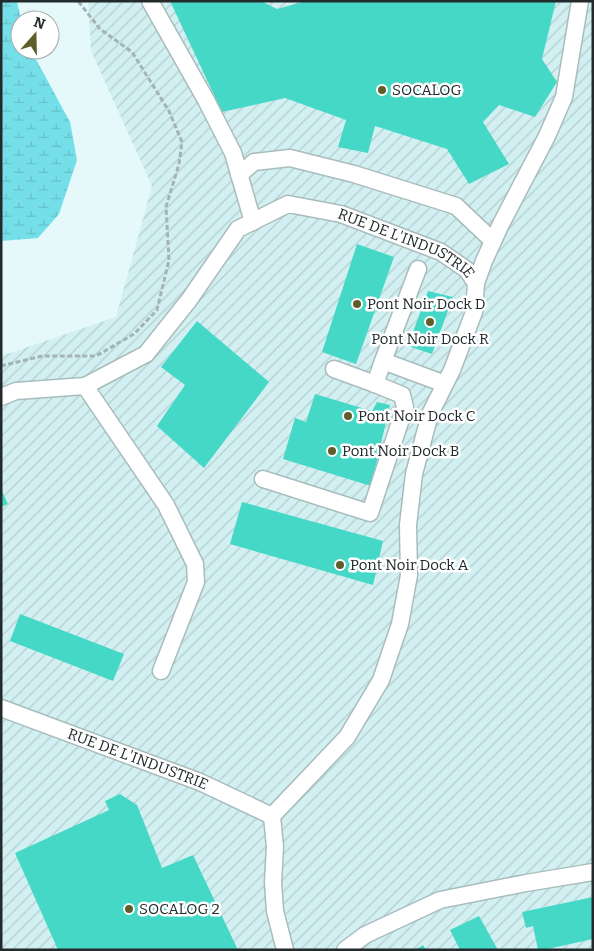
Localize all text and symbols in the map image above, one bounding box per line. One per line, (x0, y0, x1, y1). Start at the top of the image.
north arrow (10, 10, 60, 60)
text: N (31, 13, 47, 33)
place label: SOCALOG (392, 81, 461, 99)
marker: SOCALOG (376, 84, 388, 96)
street label: RUE DE L'INDUSTRIE (335, 205, 479, 281)
place label: Pont Noir Dock D (367, 295, 486, 313)
marker: Pont Noir Dock D (351, 298, 363, 310)
marker: Pont Noir Dock R (424, 316, 436, 328)
place label: Pont Noir Dock R (371, 330, 489, 348)
place label: Pont Noir Dock C (358, 407, 476, 425)
marker: Pont Noir Dock C (342, 410, 354, 422)
place label: Pont Noir Dock B (342, 442, 460, 460)
marker: Pont Noir Dock B (326, 445, 338, 457)
place label: Pont Noir Dock A (350, 556, 469, 574)
marker: Pont Noir Dock A (334, 559, 346, 571)
street label: RUE DE L'INDUSTRIE (65, 725, 211, 794)
place label: SOCALOG 2 (139, 900, 220, 918)
marker: SOCALOG 2 (123, 903, 135, 915)

